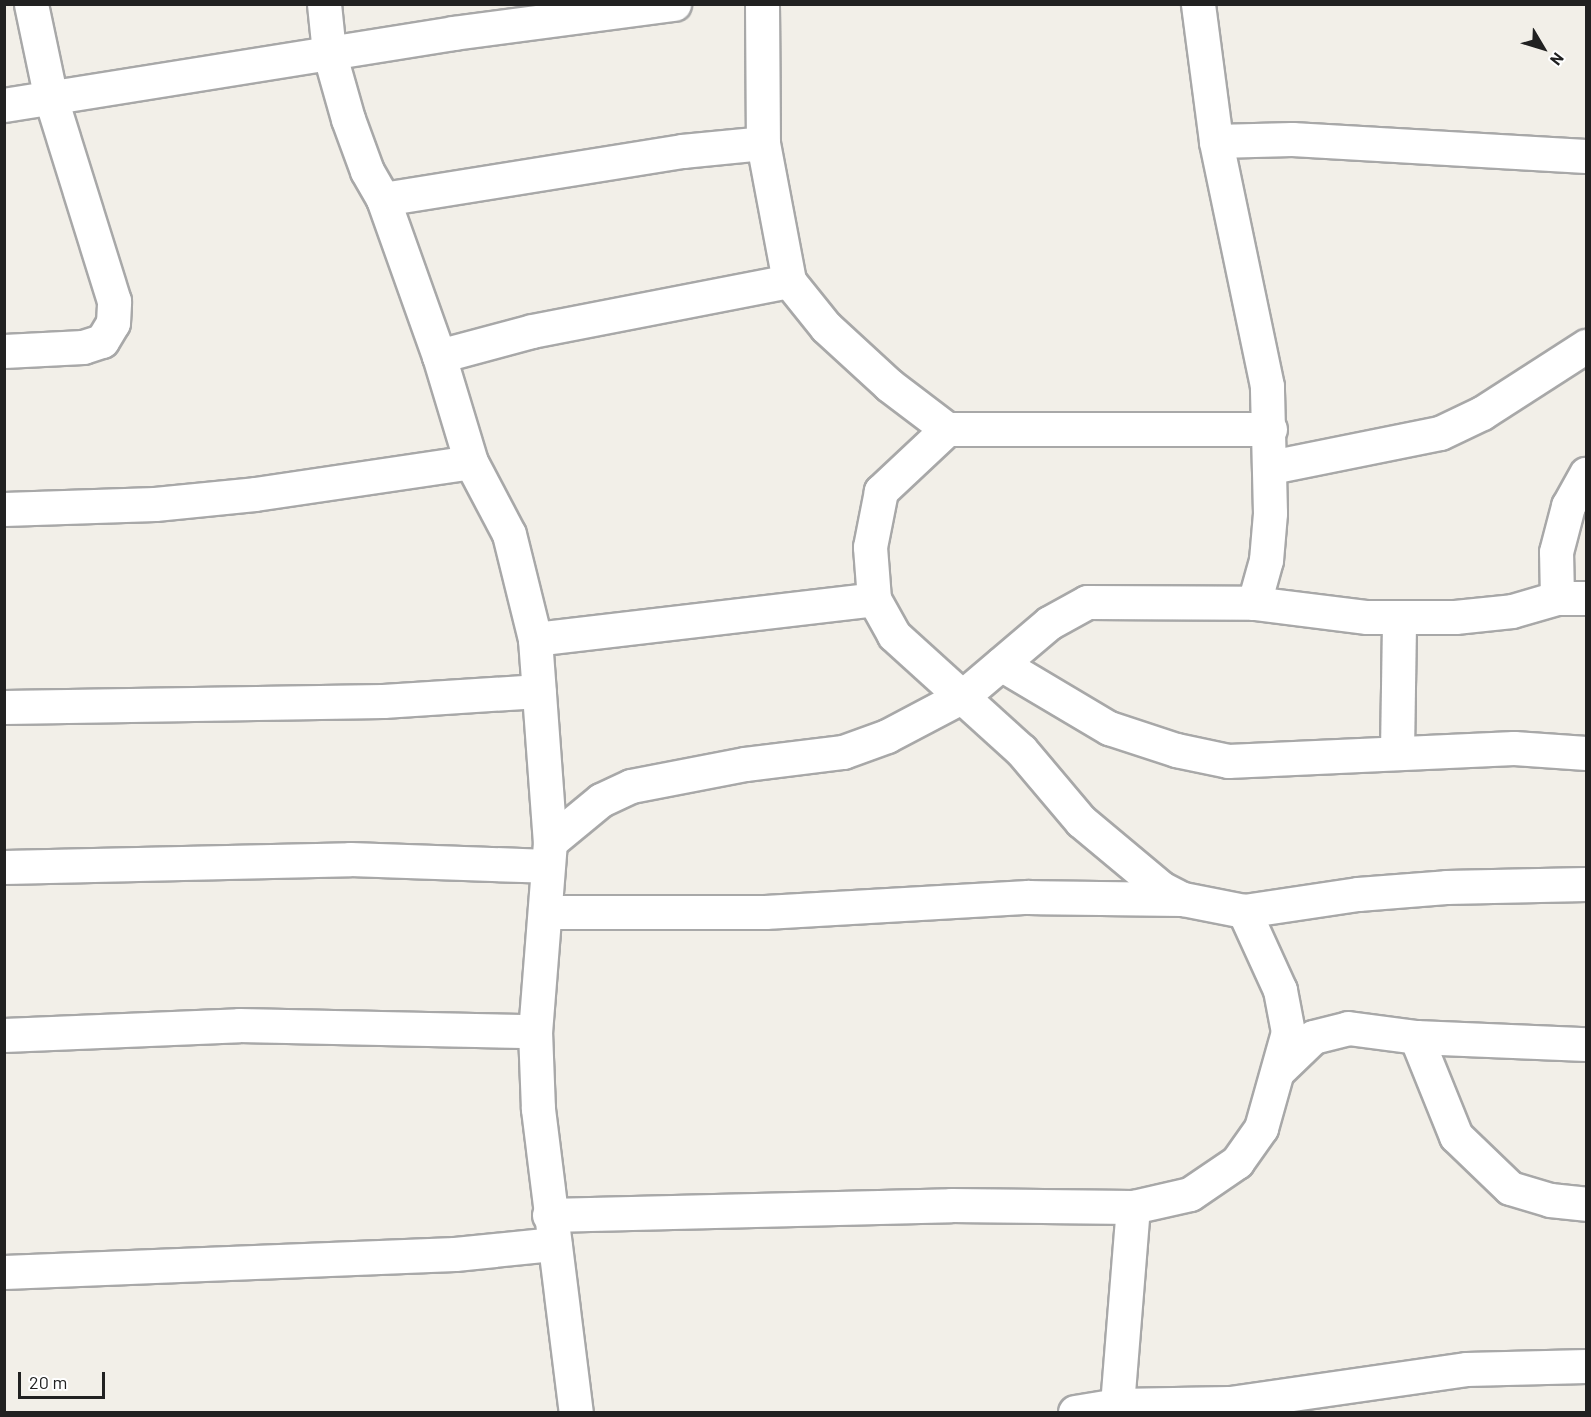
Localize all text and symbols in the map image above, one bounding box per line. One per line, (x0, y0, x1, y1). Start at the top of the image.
north arrow (1513, 18, 1573, 78)
text: N (1547, 49, 1568, 69)
scale bar (21, 1360, 108, 1398)
text: 20 m (29, 1371, 67, 1393)

